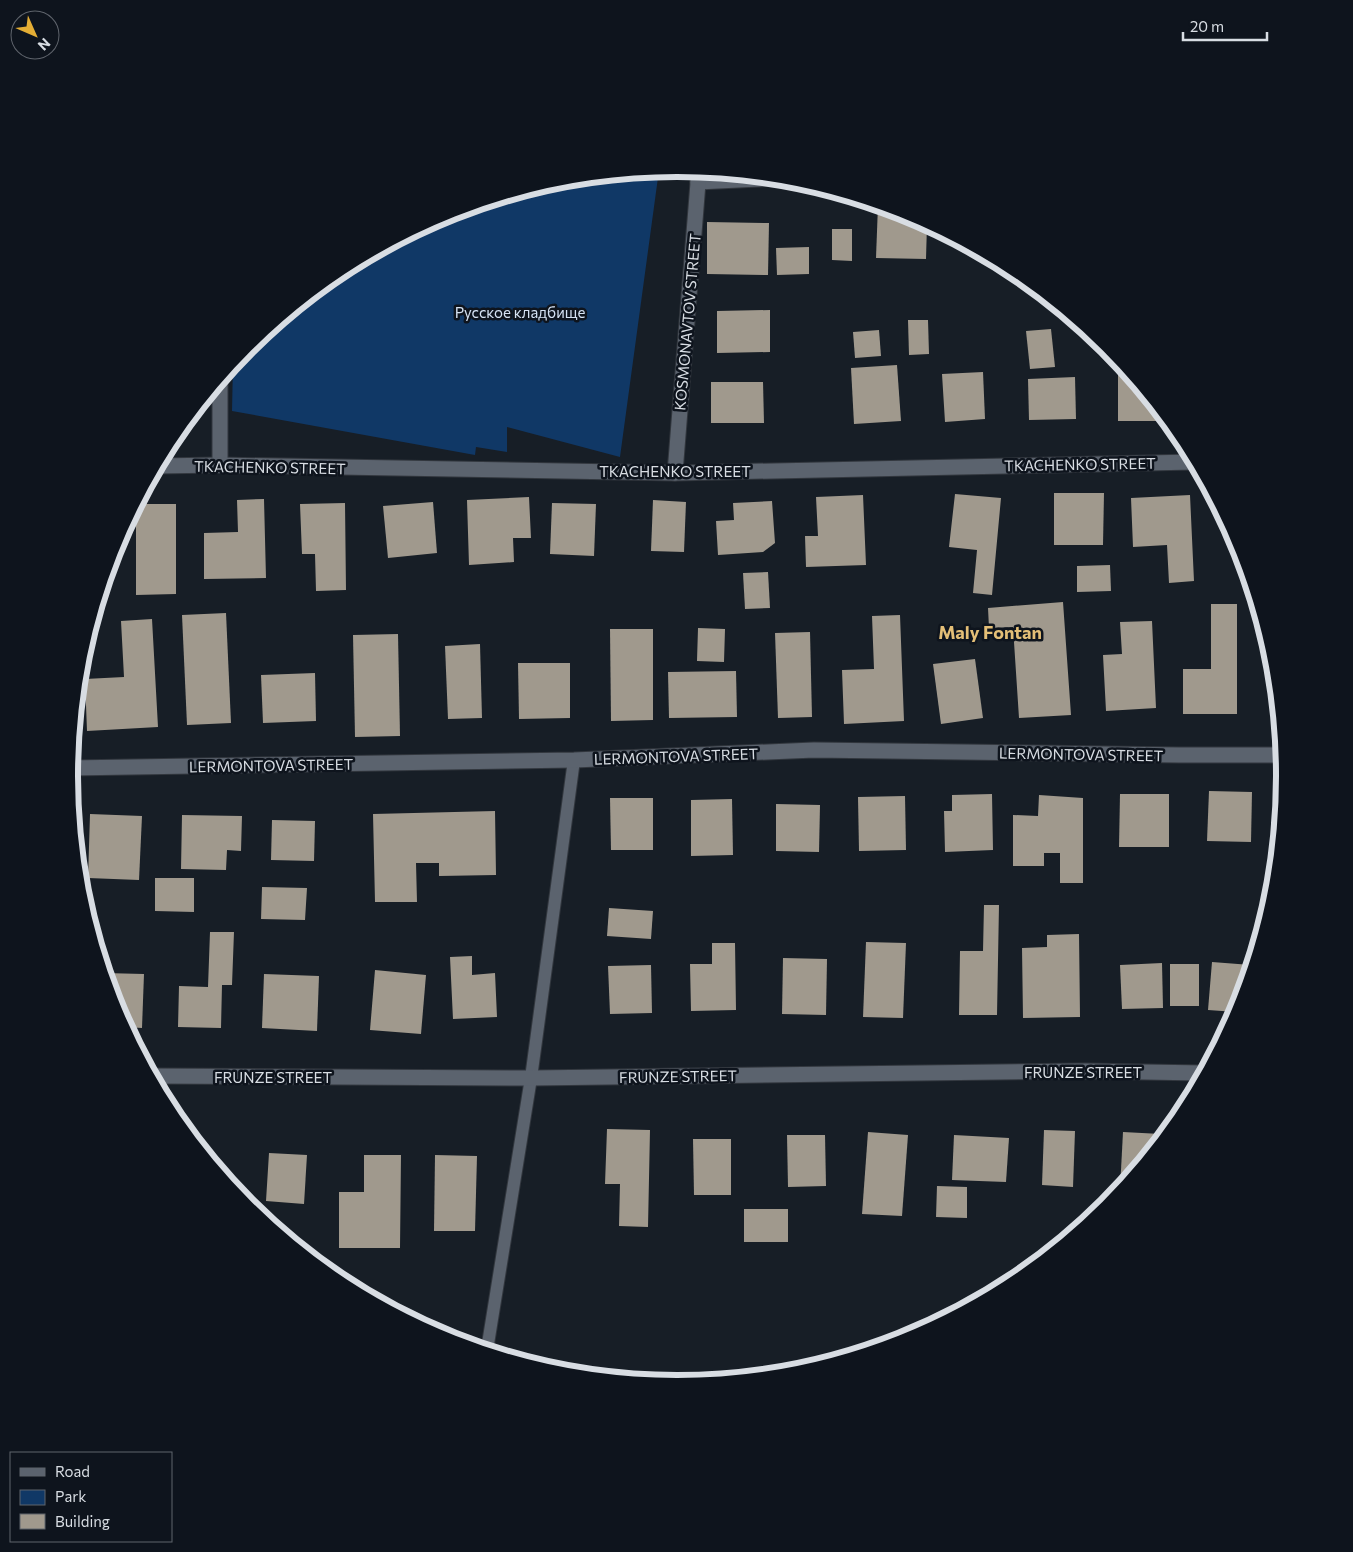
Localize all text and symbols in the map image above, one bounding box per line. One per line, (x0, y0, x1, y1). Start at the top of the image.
north arrow (10, 10, 60, 60)
scale bar (1183, 10, 1267, 42)
text: 20 m (1190, 17, 1224, 35)
text: N (35, 35, 54, 54)
street label: KOSMONAVTOV STREET (670, 232, 704, 411)
park label: Русское кладбище (455, 303, 585, 321)
street label: TKACHENKO STREET (1004, 454, 1156, 474)
street label: TKACHENKO STREET (194, 457, 346, 477)
street label: TKACHENKO STREET (599, 462, 751, 480)
district label: Maly Fontan (938, 621, 1042, 643)
street label: LERMONTOVA STREET (594, 744, 759, 768)
street label: LERMONTOVA STREET (999, 744, 1164, 764)
street label: LERMONTOVA STREET (189, 755, 354, 775)
street label: FRUNZE STREET (1024, 1063, 1142, 1081)
street label: FRUNZE STREET (619, 1066, 738, 1086)
street label: FRUNZE STREET (214, 1068, 332, 1086)
legend (10, 1452, 172, 1542)
text: Road (55, 1462, 90, 1480)
text: Park (55, 1487, 86, 1505)
text: Building (55, 1512, 110, 1530)

